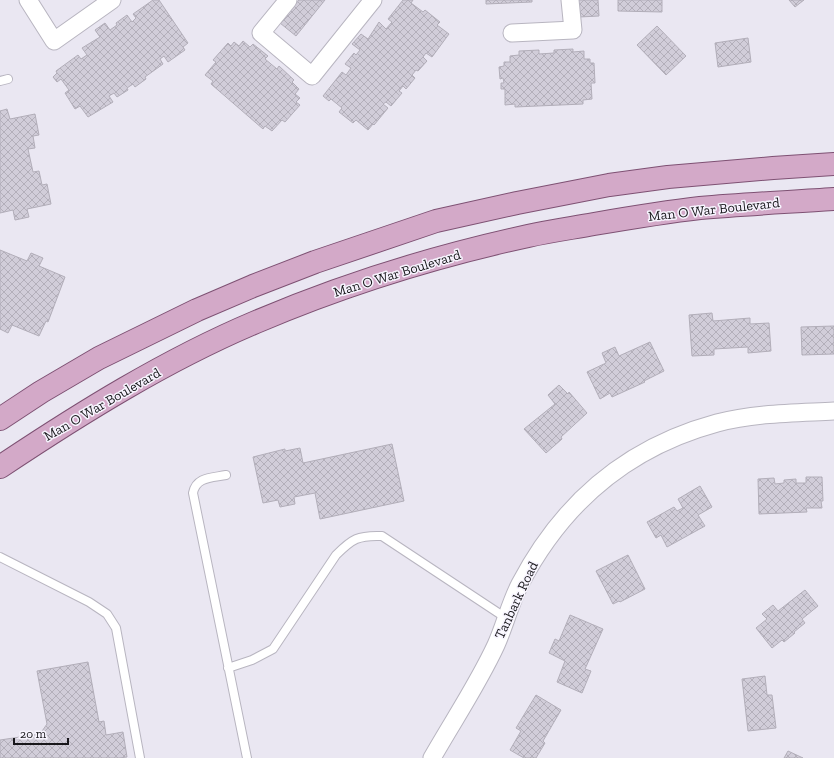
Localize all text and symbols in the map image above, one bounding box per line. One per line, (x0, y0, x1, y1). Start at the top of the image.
street label: Man O War Boulevard (647, 194, 781, 225)
street label: Man O War Boulevard (331, 246, 463, 301)
street label: Man O War Boulevard (41, 364, 164, 445)
street label: Tanbark Road (491, 558, 542, 642)
scale bar (14, 720, 68, 746)
text: 20 m (20, 727, 47, 741)

